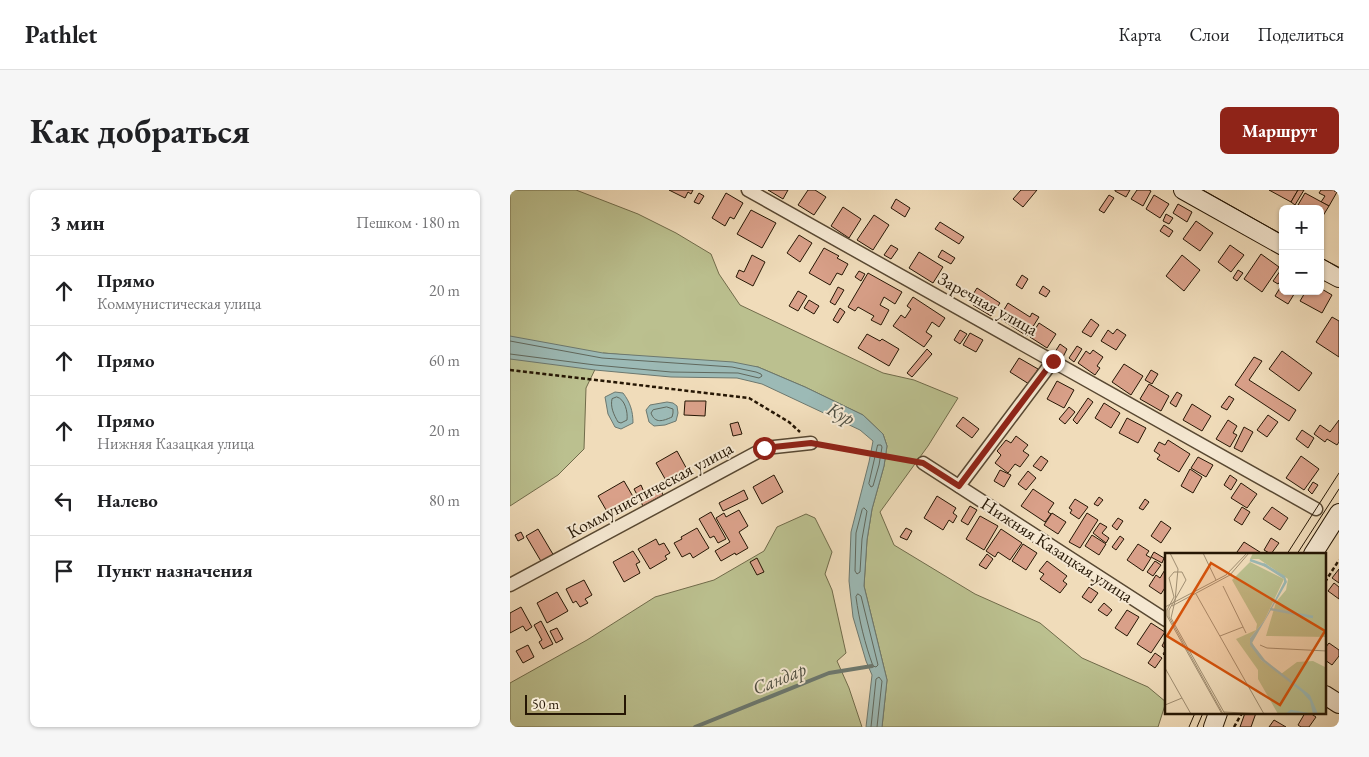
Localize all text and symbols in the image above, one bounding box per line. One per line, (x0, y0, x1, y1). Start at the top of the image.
text: Pathlet (25, 19, 97, 50)
text: Карта (1119, 23, 1162, 46)
text: Слои (1190, 23, 1229, 46)
text: Поделиться (1257, 23, 1344, 46)
button: Маршрут (1220, 107, 1339, 154)
text: Как добраться (30, 108, 250, 153)
map controls (1279, 205, 1324, 295)
button: + (1279, 205, 1324, 250)
text: 3 мин (50, 209, 105, 236)
text: Пешком · 180 m (356, 212, 460, 233)
button: − (1279, 250, 1324, 295)
street label: Заречная улица (934, 267, 1043, 341)
text: Прямо (97, 268, 155, 293)
icon: ahead (50, 277, 78, 305)
text: 20 m (429, 280, 460, 301)
text: Коммунистическая улица (97, 293, 261, 314)
icon: ahead (50, 347, 78, 375)
text: Прямо (97, 348, 155, 373)
text: 60 m (429, 350, 460, 371)
route end (1042, 350, 1065, 373)
water label: Кур (822, 396, 859, 431)
text: Прямо (97, 408, 155, 433)
icon: ahead (50, 417, 78, 445)
text: 20 m (429, 420, 460, 441)
text: Нижняя Казацкая улица (97, 433, 255, 454)
street label: Коммунистическая улица (563, 436, 738, 543)
route start (753, 437, 776, 460)
icon: left (50, 487, 78, 515)
text: Налево (97, 488, 158, 513)
text: 80 m (429, 490, 460, 511)
street label: Нижняя Казацкая улица (977, 492, 1139, 608)
inset map (1165, 553, 1326, 714)
icon: arrive (50, 557, 78, 585)
text: Пункт назначения (97, 558, 253, 583)
water label: Сандар (749, 656, 810, 700)
scale bar (525, 692, 626, 715)
text: 50 m (532, 695, 559, 713)

